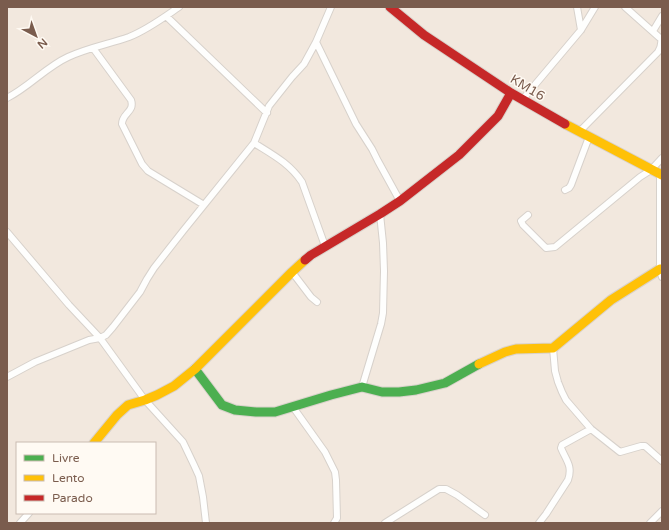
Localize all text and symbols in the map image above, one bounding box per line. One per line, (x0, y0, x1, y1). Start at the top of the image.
north arrow (16, 16, 56, 56)
text: N (35, 35, 50, 51)
street label: KM16 (507, 71, 548, 104)
legend (16, 442, 156, 514)
text: Livre (52, 451, 80, 465)
text: Lento (52, 471, 85, 485)
text: Parado (52, 491, 93, 505)

